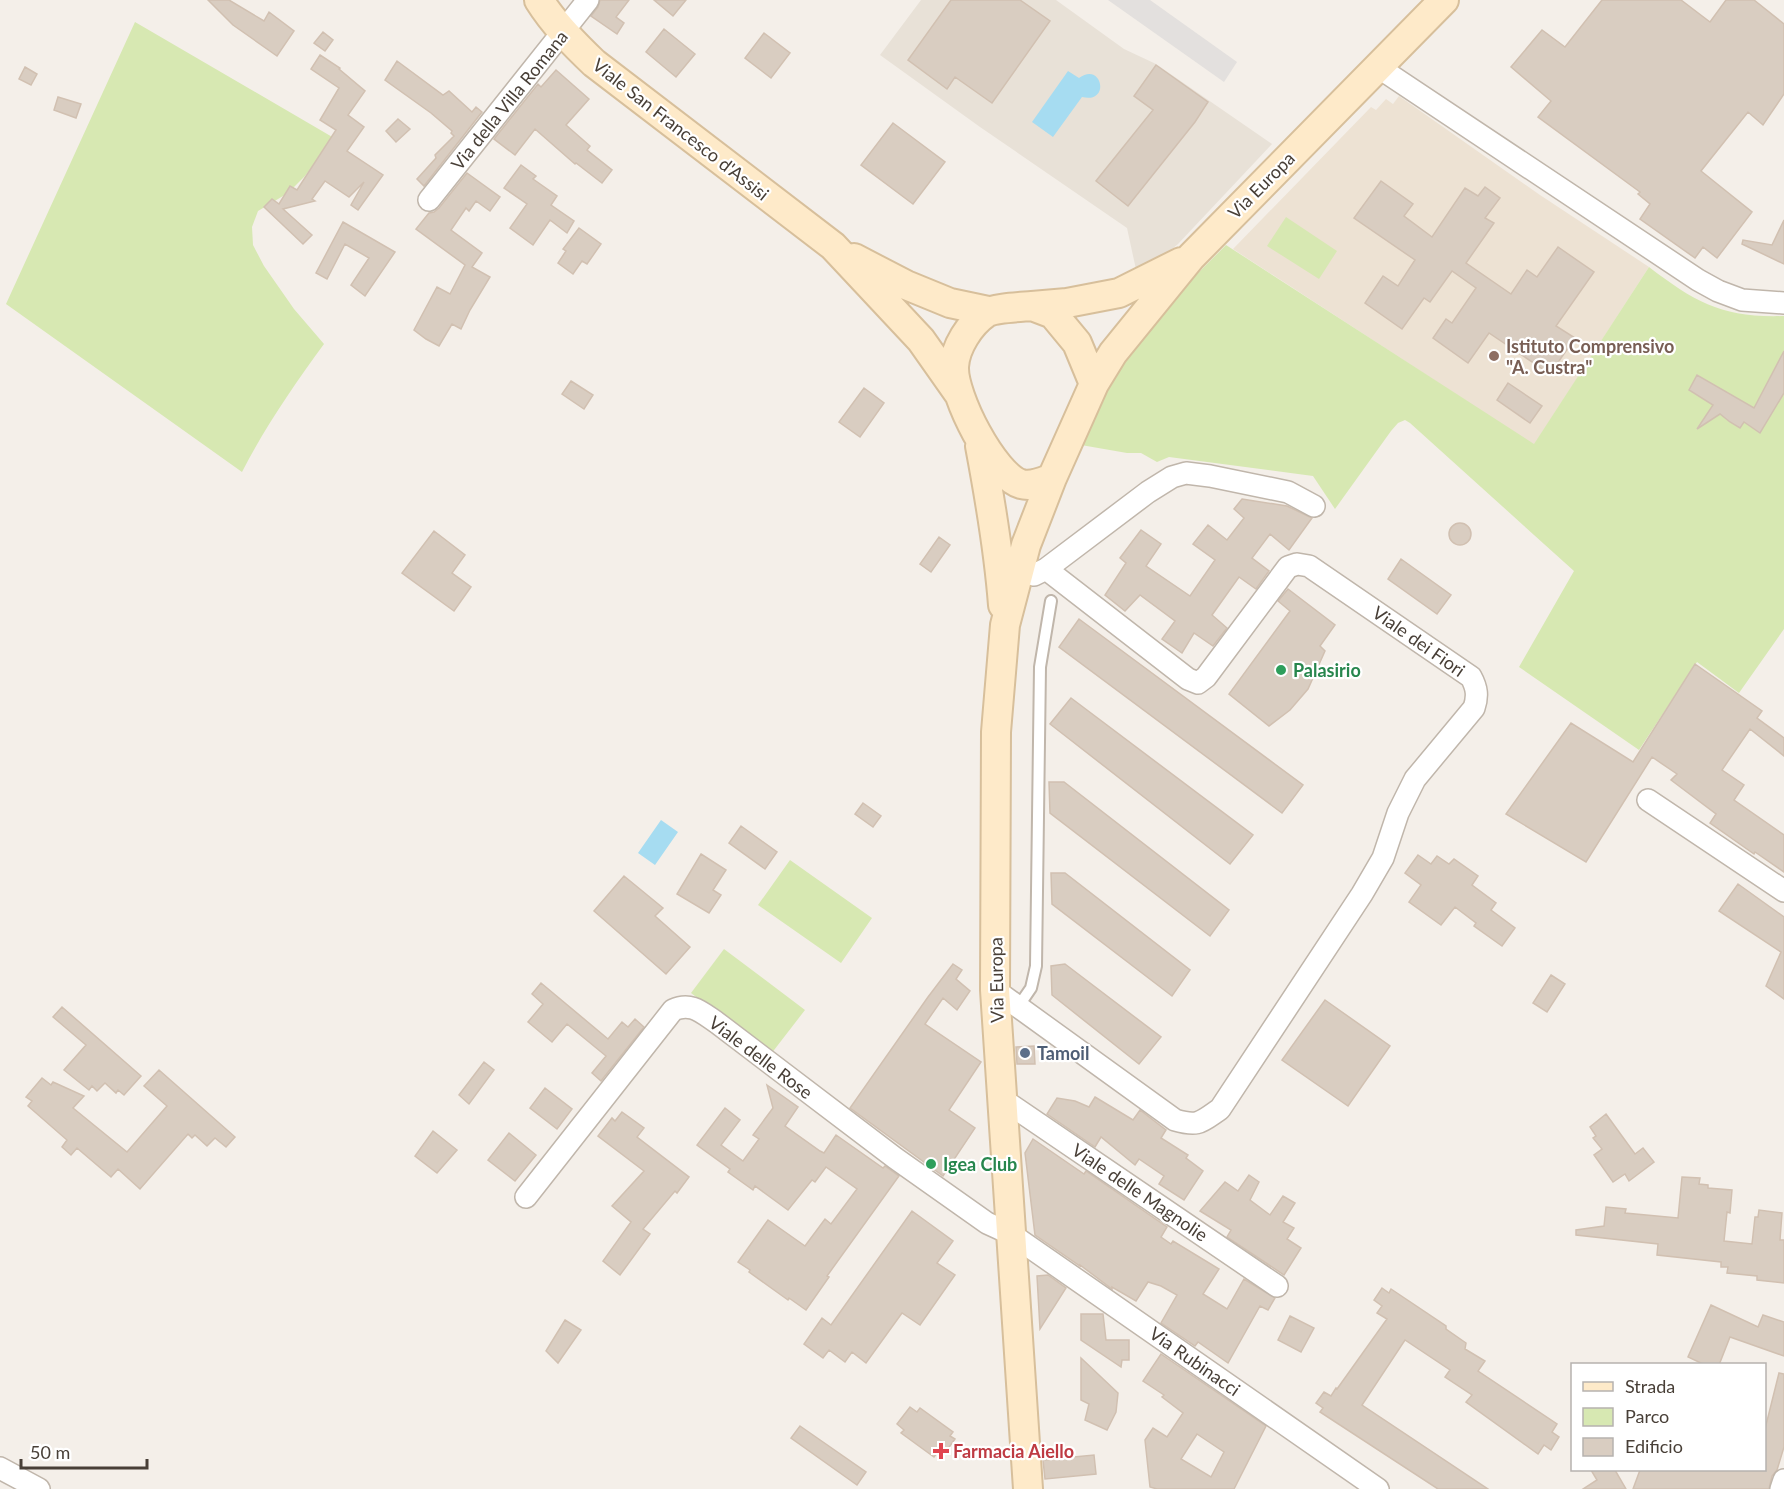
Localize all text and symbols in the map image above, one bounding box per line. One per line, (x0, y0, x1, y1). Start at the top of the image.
street label: Via della Villa Romana (446, 26, 572, 174)
street label: Viale San Francesco d'Assisi (588, 53, 774, 205)
street label: Via Europa (1223, 147, 1299, 223)
place label: Istituto Comprensivo "A. Custra" (1506, 335, 1674, 378)
marker: Istituto Comprensivo "A. Custra" (1487, 349, 1501, 363)
street label: Viale dei Fiori (1369, 601, 1469, 681)
place label: Palasirio (1293, 659, 1361, 681)
marker: Palasirio (1274, 663, 1288, 677)
street label: Via Europa (984, 937, 1008, 1023)
street label: Viale delle Rose (705, 1011, 817, 1103)
place label: Tamoil (1037, 1042, 1089, 1064)
marker: Tamoil (1018, 1046, 1032, 1060)
street label: Viale delle Magnolie (1068, 1138, 1212, 1246)
place label: Igea Club (943, 1153, 1017, 1175)
marker: Igea Club (924, 1157, 938, 1171)
street label: Via Rubinacci (1145, 1322, 1245, 1400)
legend (1571, 1363, 1766, 1471)
text: Strada (1625, 1375, 1675, 1397)
text: Parco (1625, 1405, 1669, 1427)
scale bar (21, 1432, 147, 1470)
text: Edificio (1625, 1435, 1683, 1457)
place label: Farmacia Aiello (953, 1440, 1074, 1462)
text: 50 m (30, 1441, 70, 1463)
marker: Farmacia Aiello (934, 1444, 948, 1458)

